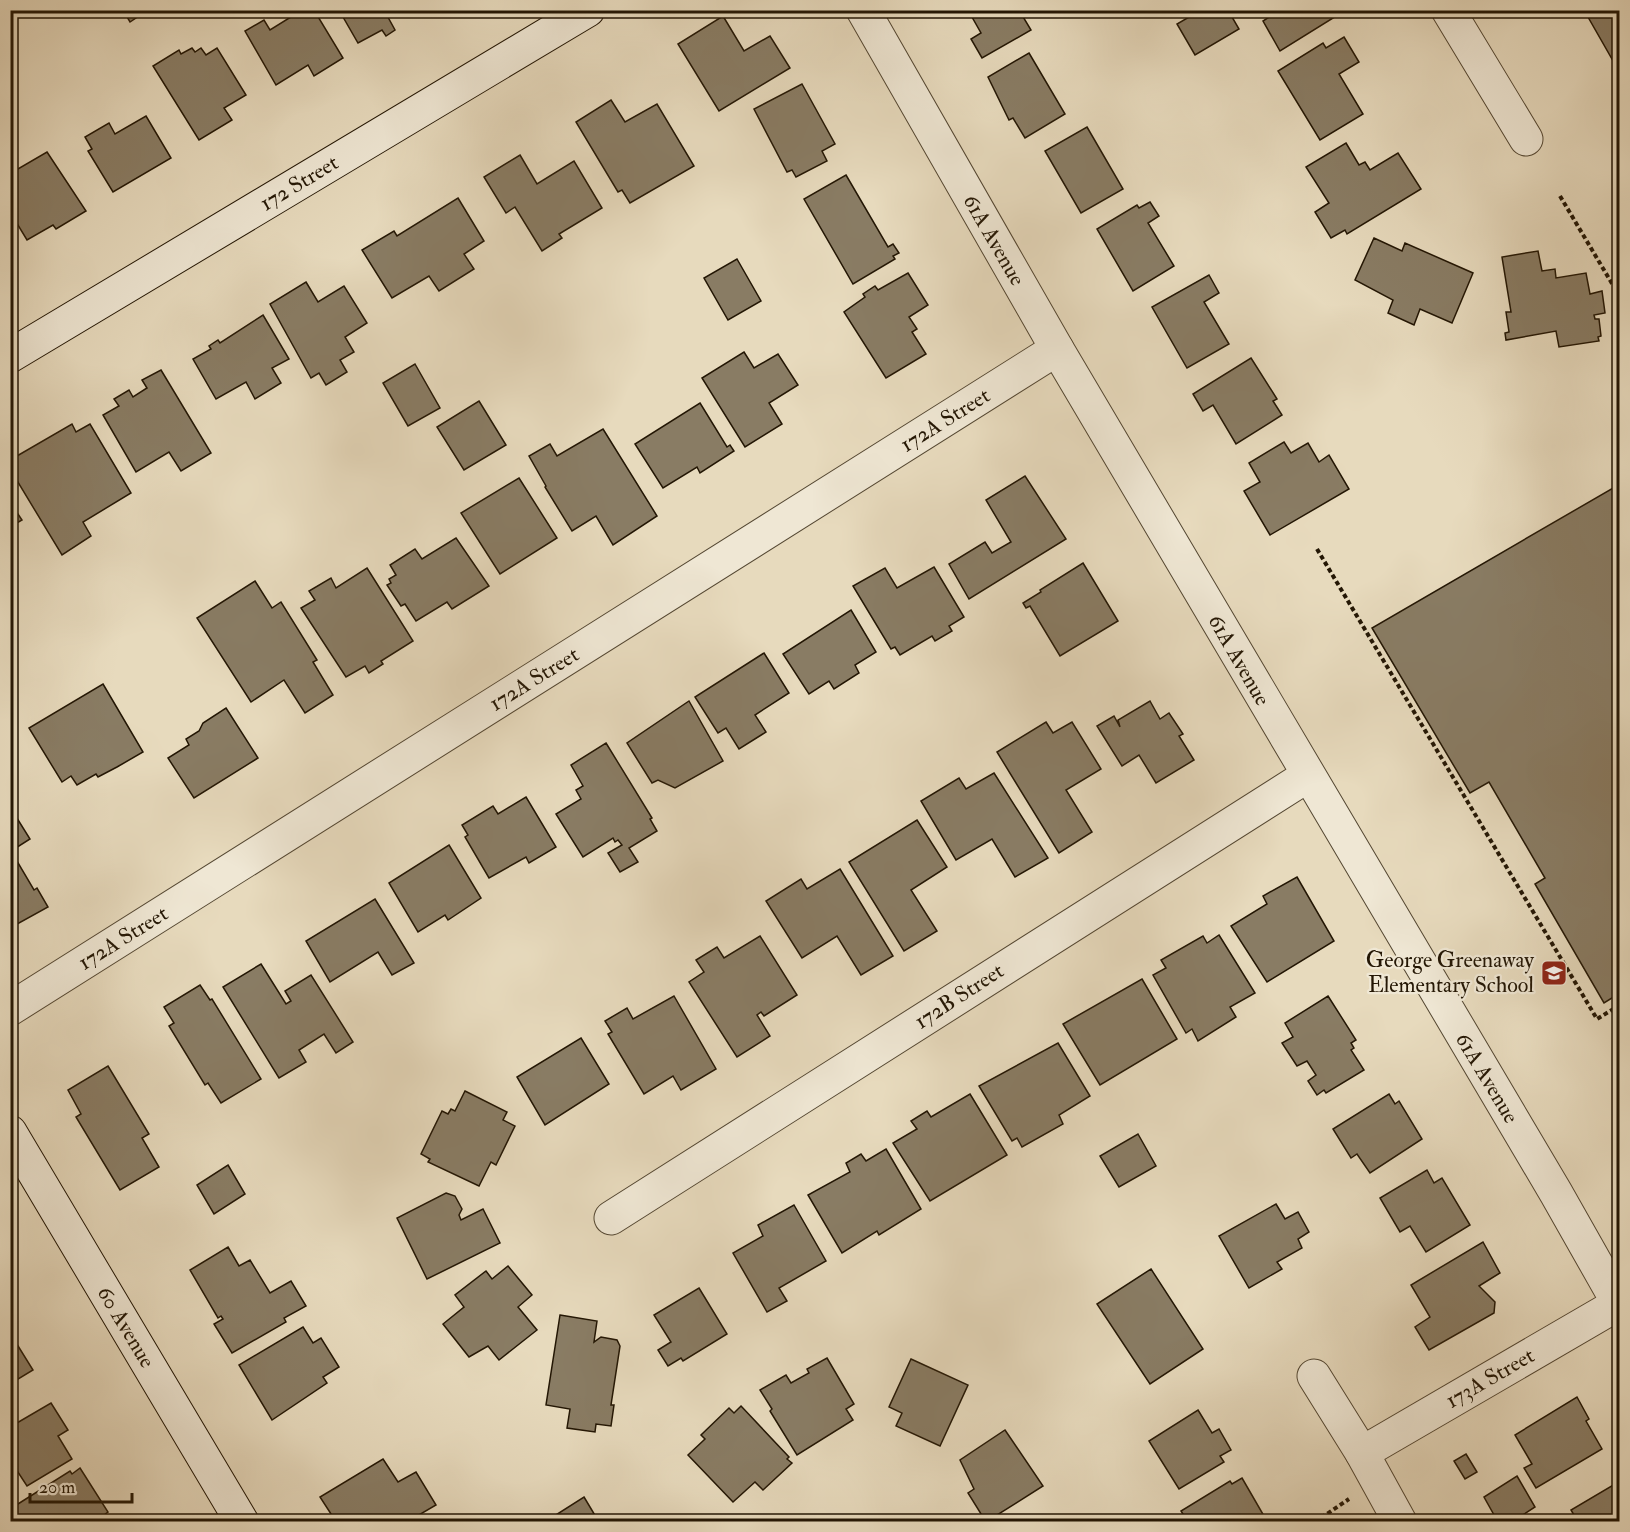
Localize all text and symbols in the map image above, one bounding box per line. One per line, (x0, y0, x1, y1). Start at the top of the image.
street label: 172 Street (255, 149, 343, 217)
street label: 61A Avenue (957, 189, 1031, 291)
street label: 172A Street (895, 381, 995, 459)
street label: 61A Avenue (1202, 609, 1276, 711)
street label: 172A Street (484, 640, 584, 718)
street label: 172A Street (73, 899, 173, 977)
place label: George Greenaway Elementary School (1366, 946, 1534, 999)
street label: 172B Street (909, 957, 1009, 1035)
school or university icon: George Greenaway Elementary School (1539, 958, 1569, 988)
street label: 61A Avenue (1449, 1027, 1525, 1129)
street label: 60 Avenue (91, 1281, 161, 1373)
street label: 173A Street (1441, 1341, 1539, 1415)
scale bar (30, 1466, 132, 1504)
text: 20 m (39, 1476, 75, 1499)

